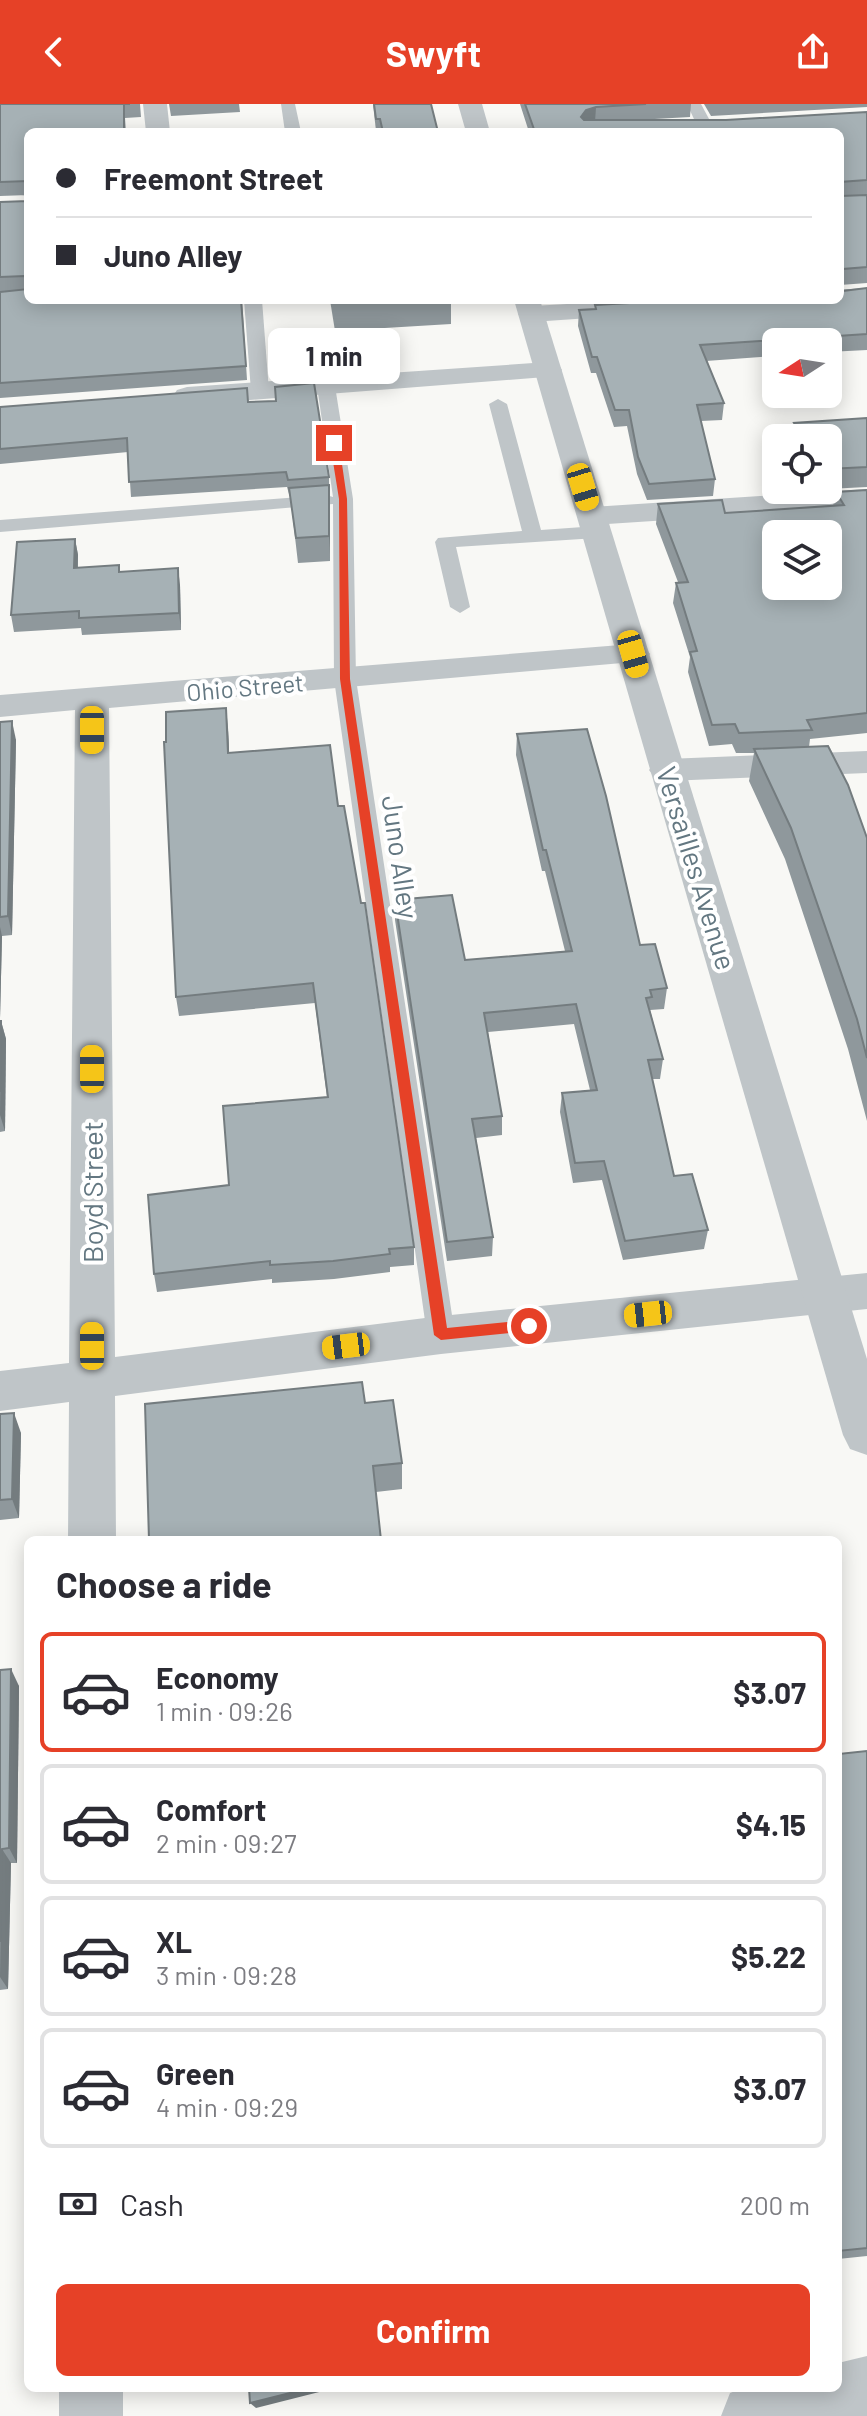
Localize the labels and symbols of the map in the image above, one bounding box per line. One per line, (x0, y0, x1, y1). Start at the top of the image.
callout: 1 min (268, 327, 400, 383)
north arrow (762, 328, 842, 408)
route end (316, 425, 352, 461)
car (565, 461, 601, 513)
car (615, 628, 651, 680)
street label: Ohio Street (185, 667, 305, 707)
car (80, 706, 104, 754)
street label: Versailles Avenue (650, 762, 744, 974)
street label: Juno Alley (376, 793, 426, 921)
car (80, 1045, 104, 1093)
street label: Boyd Street (75, 1121, 109, 1263)
car (623, 1300, 673, 1328)
route start (511, 1308, 547, 1344)
car (80, 1322, 104, 1370)
car (321, 1331, 371, 1361)

